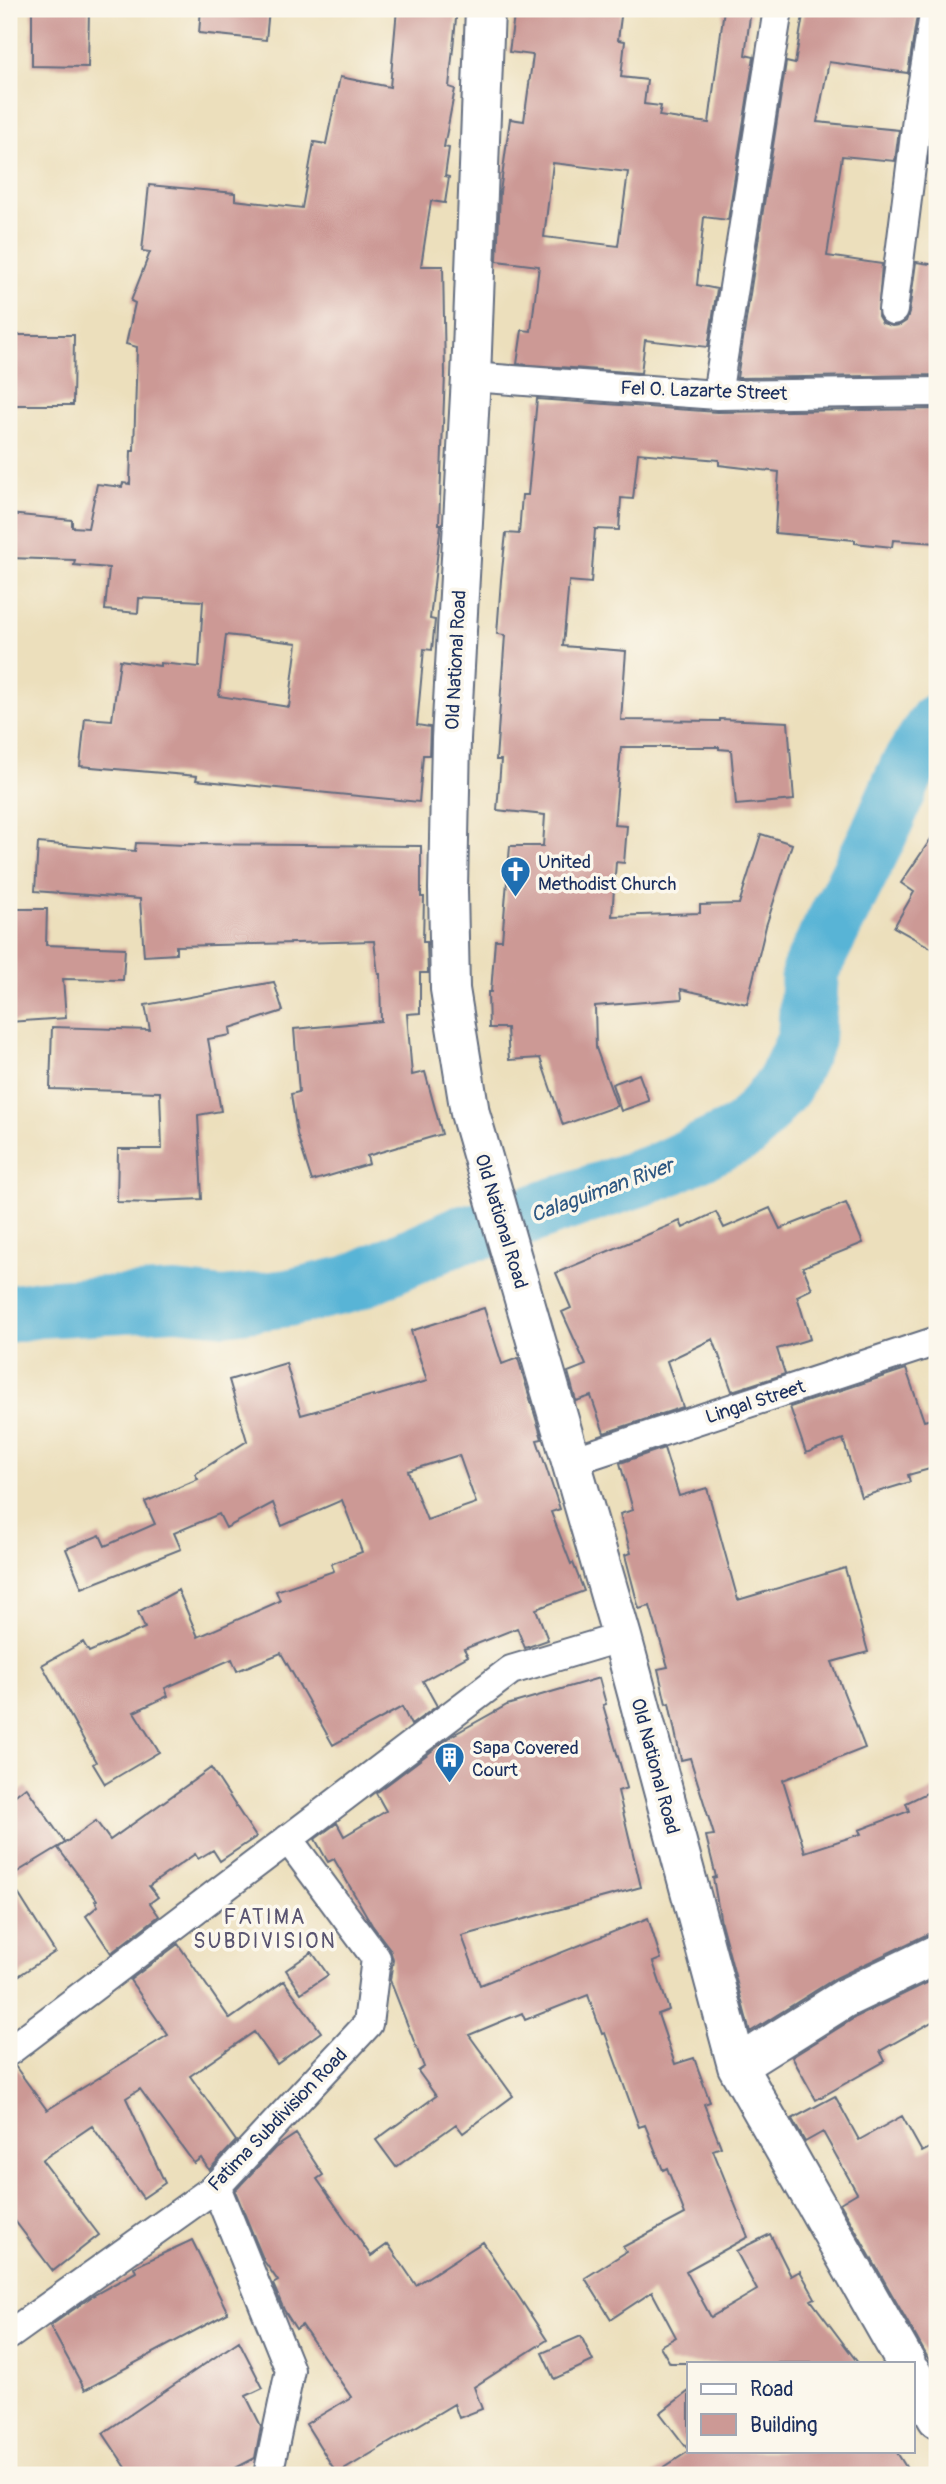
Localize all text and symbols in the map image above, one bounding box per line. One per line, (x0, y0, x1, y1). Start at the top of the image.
street label: Fel O. Lazarte Street (620, 376, 788, 406)
street label: Old National Road (440, 590, 472, 730)
place label: United Methodist Church (538, 850, 676, 896)
church icon: United Methodist Church (498, 855, 532, 899)
street label: Old National Road (469, 1151, 533, 1292)
water label: Calaguiman River (527, 1151, 680, 1229)
street label: Lingal Street (703, 1374, 808, 1429)
street label: Old National Road (625, 1696, 685, 1837)
place label: Sapa Covered Court (472, 1736, 579, 1782)
building icon: Sapa Covered Court (432, 1741, 466, 1785)
district label: FATIMA SUBDIVISION (193, 1904, 337, 1955)
street label: Fatima Subdivision Road (203, 2043, 352, 2196)
legend (687, 2362, 914, 2452)
text: Road (750, 2376, 794, 2403)
text: Building (750, 2412, 817, 2439)

